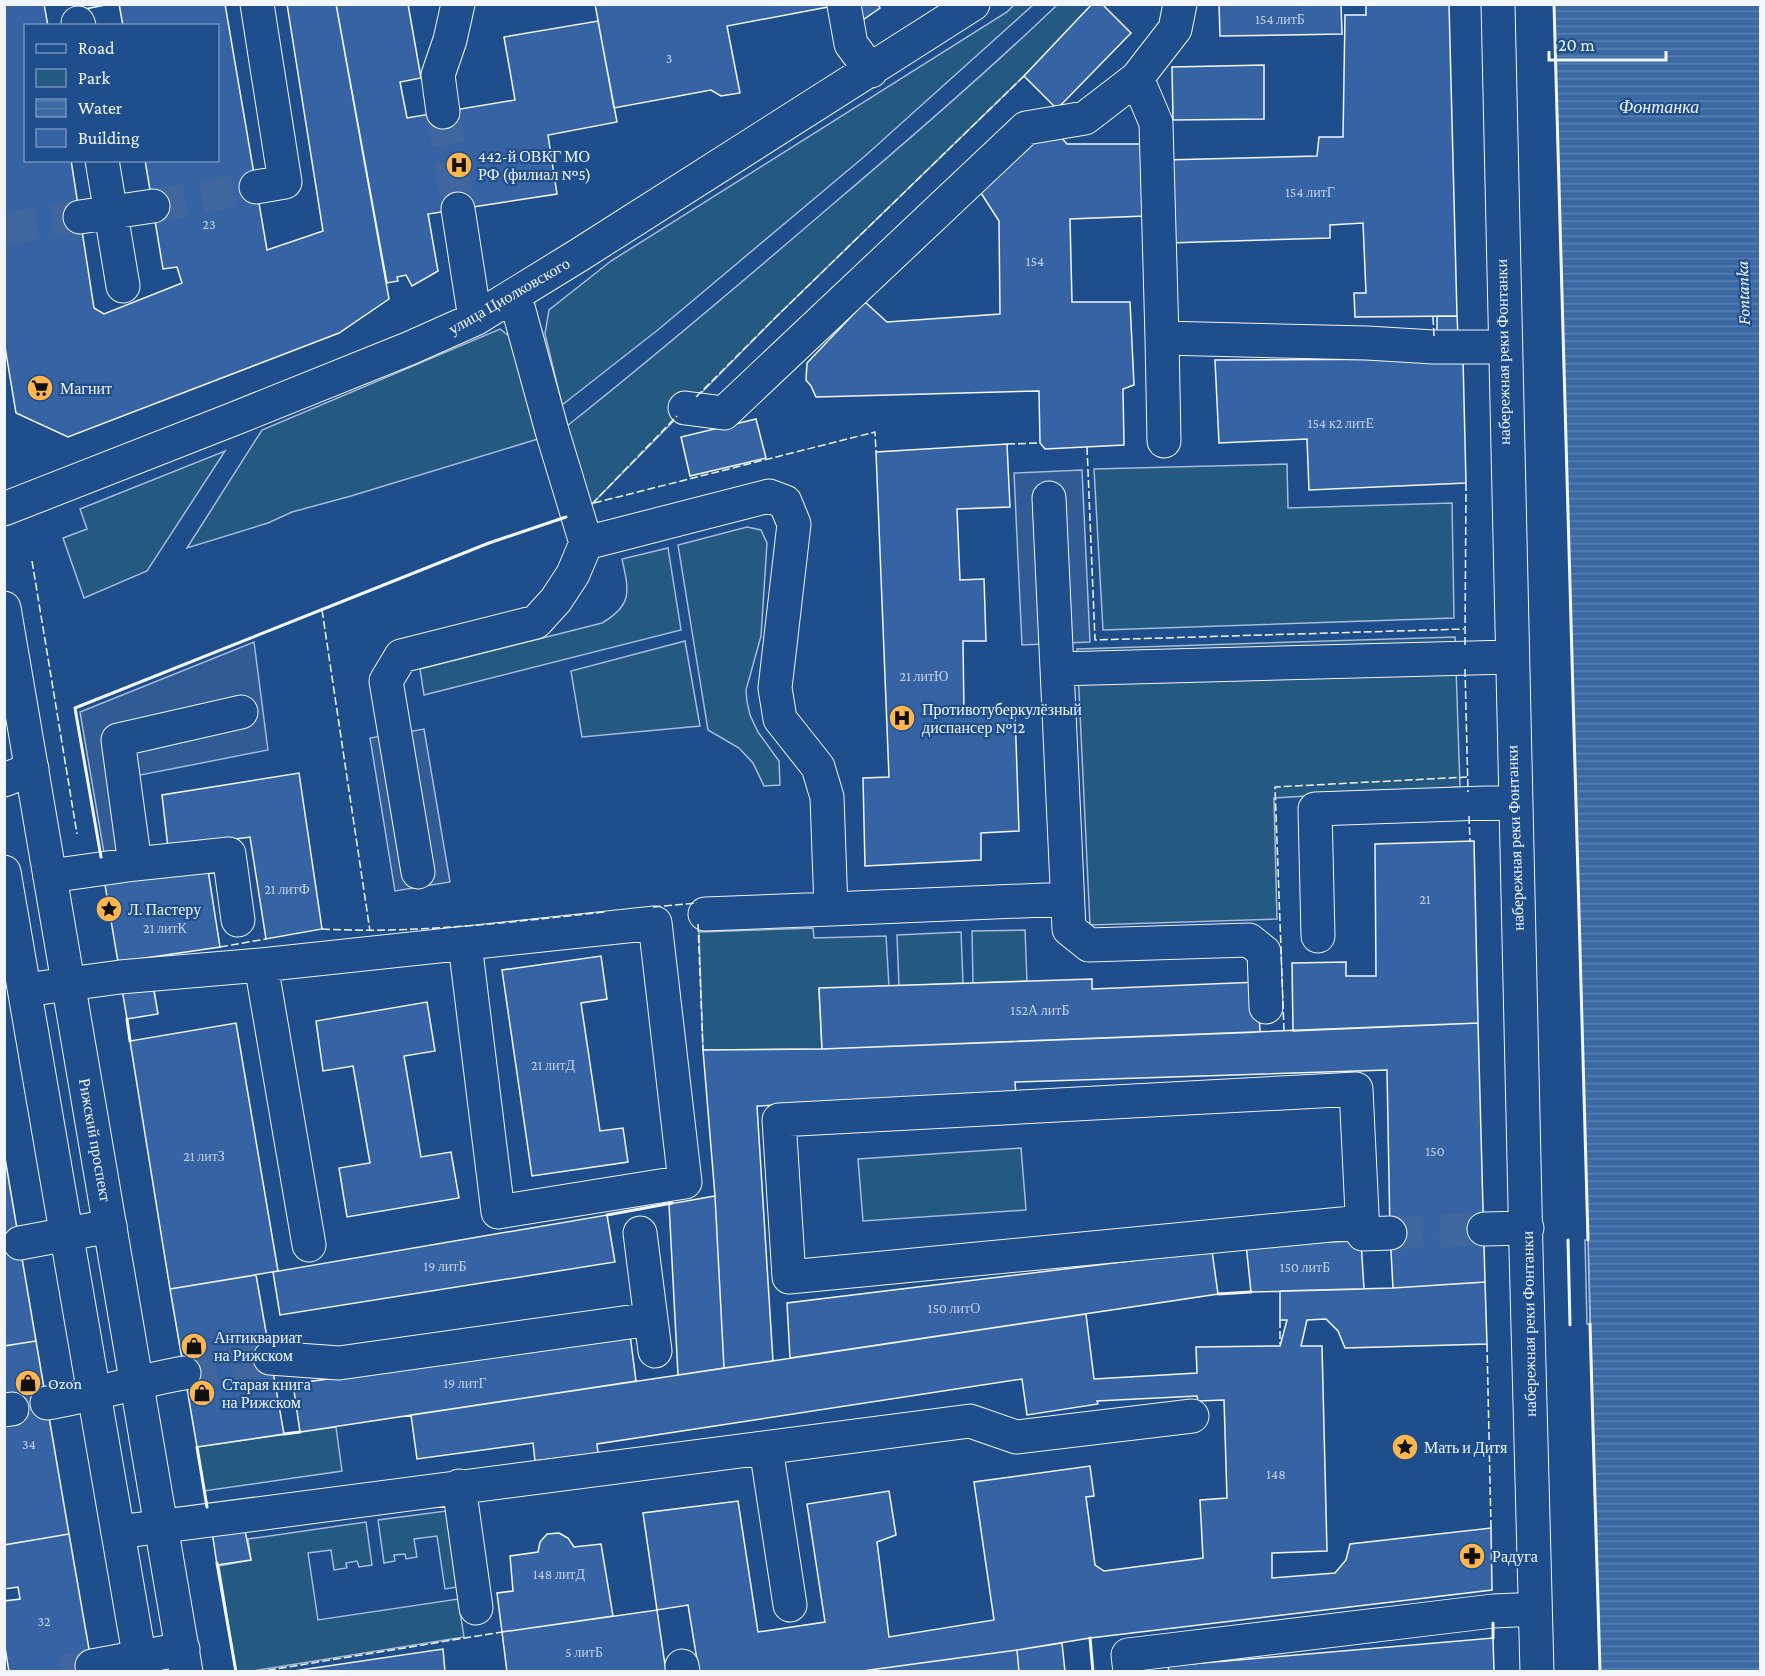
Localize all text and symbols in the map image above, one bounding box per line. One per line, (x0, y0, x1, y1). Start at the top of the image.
house number: 154 литБ (1255, 11, 1305, 27)
legend (24, 24, 219, 162)
scale bar (1549, 24, 1666, 62)
text: 20 m (1558, 35, 1595, 55)
text: Road (78, 38, 115, 58)
house number: 3 (666, 50, 672, 66)
text: Park (78, 68, 110, 88)
water label: Фонтанка (1619, 97, 1699, 117)
text: Water (78, 98, 123, 118)
text: Building (78, 128, 140, 148)
place label: 442-й ОВКГ МО РФ (филиал №5) (478, 148, 591, 184)
hospital icon: 442-й ОВКГ МО РФ (филиал №5) (444, 150, 474, 180)
house number: 154 литГ (1285, 184, 1335, 200)
house number: 23 (202, 216, 216, 232)
house number: 154 (1026, 253, 1044, 269)
street label: улица Циолковского (445, 254, 573, 338)
street label: набережная реки Фонтанки (1493, 259, 1514, 445)
water label: Fontanka (1732, 260, 1754, 326)
supermarket icon: Магнит (25, 373, 55, 403)
place label: Магнит (60, 380, 112, 397)
house number: 154 к2 литЕ (1308, 415, 1374, 431)
house number: 21 литЮ (900, 668, 948, 684)
place label: Противотуберкулёзный диспансер №12 (922, 701, 1082, 737)
hospital icon: Противотуберкулёзный диспансер №12 (887, 703, 917, 733)
street label: набережная реки Фонтанки (1503, 744, 1528, 931)
house number: 21 литФ (264, 881, 310, 897)
house number: 21 (1419, 891, 1431, 907)
place icon: Л. Пастеру (94, 894, 124, 924)
place label: Л. Пастеру (128, 901, 201, 919)
house number: 21 литК (143, 920, 188, 936)
house number: 152А литБ (1011, 1002, 1069, 1018)
house number: 21 литД (531, 1057, 575, 1073)
street label: Рижский проспект (75, 1077, 114, 1203)
house number: 150 (1425, 1143, 1445, 1159)
house number: 21 литЗ (183, 1148, 225, 1164)
street label: набережная реки Фонтанки (1519, 1231, 1540, 1417)
house number: 19 литБ (423, 1258, 467, 1274)
house number: 150 литБ (1280, 1259, 1330, 1275)
house number: 150 литО (928, 1300, 980, 1316)
place label: Антиквариат на Рижском (214, 1329, 302, 1364)
shop icon: Антиквариат на Рижском (179, 1331, 209, 1361)
shop icon: Ozon (13, 1368, 43, 1398)
place label: Ozon (48, 1375, 82, 1392)
house number: 19 литГ (443, 1375, 487, 1391)
place label: Старая книга на Рижском (222, 1376, 311, 1411)
shop icon: Старая книга на Рижском (187, 1378, 217, 1408)
place icon: Мать и Дитя (1390, 1432, 1420, 1462)
house number: 34 (22, 1436, 36, 1452)
place label: Мать и Дитя (1424, 1439, 1508, 1457)
house number: 148 (1266, 1466, 1286, 1482)
pharmacy icon: Радуга (1457, 1541, 1487, 1571)
place label: Радуга (1492, 1548, 1538, 1566)
house number: 148 литД (533, 1566, 585, 1582)
house number: 32 (37, 1613, 51, 1629)
house number: 5 литБ (565, 1644, 603, 1660)

